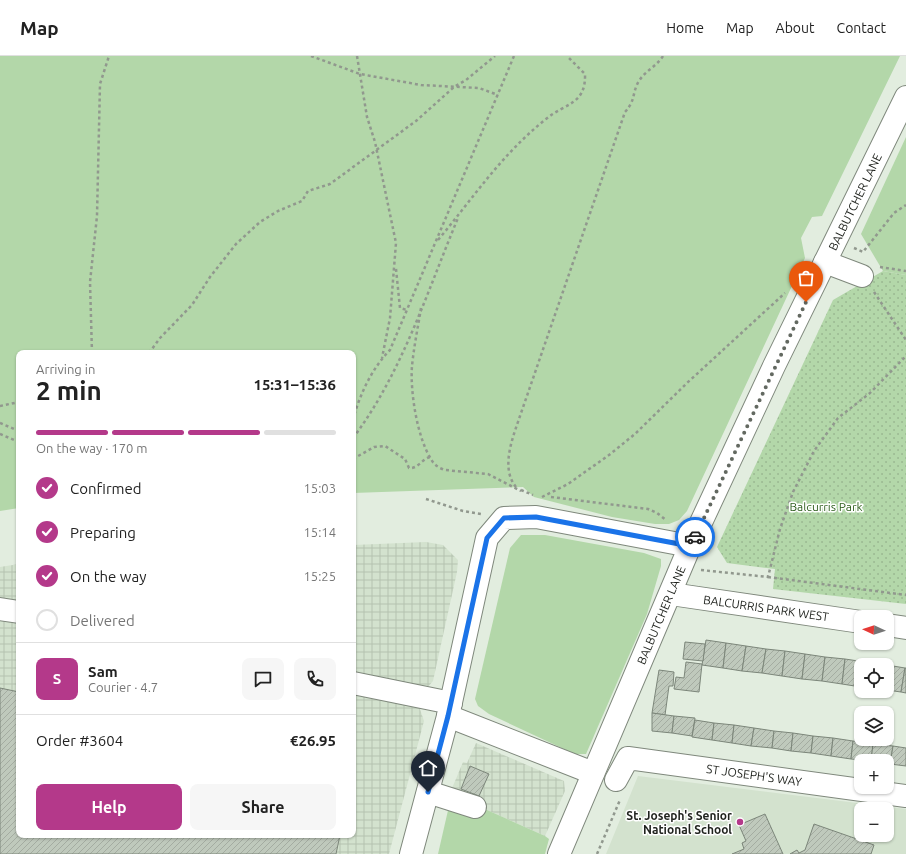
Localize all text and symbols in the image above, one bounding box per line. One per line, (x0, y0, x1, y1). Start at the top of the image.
text: Map (20, 17, 59, 39)
text: Home (666, 20, 704, 36)
text: Map (726, 20, 754, 36)
text: About (776, 20, 815, 36)
text: Contact (837, 20, 886, 36)
street label: BALBUTCHER LANE (826, 151, 884, 253)
pin (789, 261, 823, 302)
icon: bag (795, 267, 817, 289)
text: Arriving in (36, 362, 95, 376)
text: 2 min (36, 376, 102, 405)
text: 15:31–15:36 (253, 376, 336, 393)
text: On the way · 170 m (36, 441, 148, 455)
icon: check (36, 477, 58, 499)
text: Confirmed (70, 480, 142, 497)
text: 15:03 (303, 481, 336, 495)
park label: Balcurris Park (789, 500, 863, 513)
courier (675, 517, 715, 557)
icon: check (36, 521, 58, 543)
text: Preparing (70, 524, 136, 541)
text: 15:14 (303, 525, 336, 539)
icon: car (684, 526, 706, 548)
street label: BALBUTCHER LANE (634, 563, 688, 666)
icon: check (36, 565, 58, 587)
text: On the way (70, 568, 146, 585)
text: 15:25 (303, 569, 336, 583)
street label: BALCURRIS PARK WEST (702, 593, 830, 623)
north arrow (854, 610, 894, 650)
map controls (854, 610, 894, 842)
text: Delivered (70, 612, 135, 629)
button: chat (242, 658, 284, 700)
button: phone (294, 658, 336, 700)
button: locate (854, 658, 894, 698)
text: Sam (88, 663, 118, 680)
text: S (53, 670, 61, 687)
text: Courier · 4.7 (88, 680, 158, 694)
button: layers (854, 706, 894, 746)
text: Order #3604 (36, 732, 123, 749)
text: €26.95 (290, 732, 336, 749)
pin (411, 751, 445, 792)
button: + (854, 754, 894, 794)
icon: home (417, 757, 439, 779)
street label: ST JOSEPH'S WAY (705, 762, 803, 788)
button: Help (36, 784, 182, 830)
button: Share (190, 784, 336, 830)
button: − (854, 802, 894, 842)
place label: St. Joseph's Senior National School (626, 809, 732, 836)
marker: St. Joseph's Senior National School (735, 817, 745, 827)

